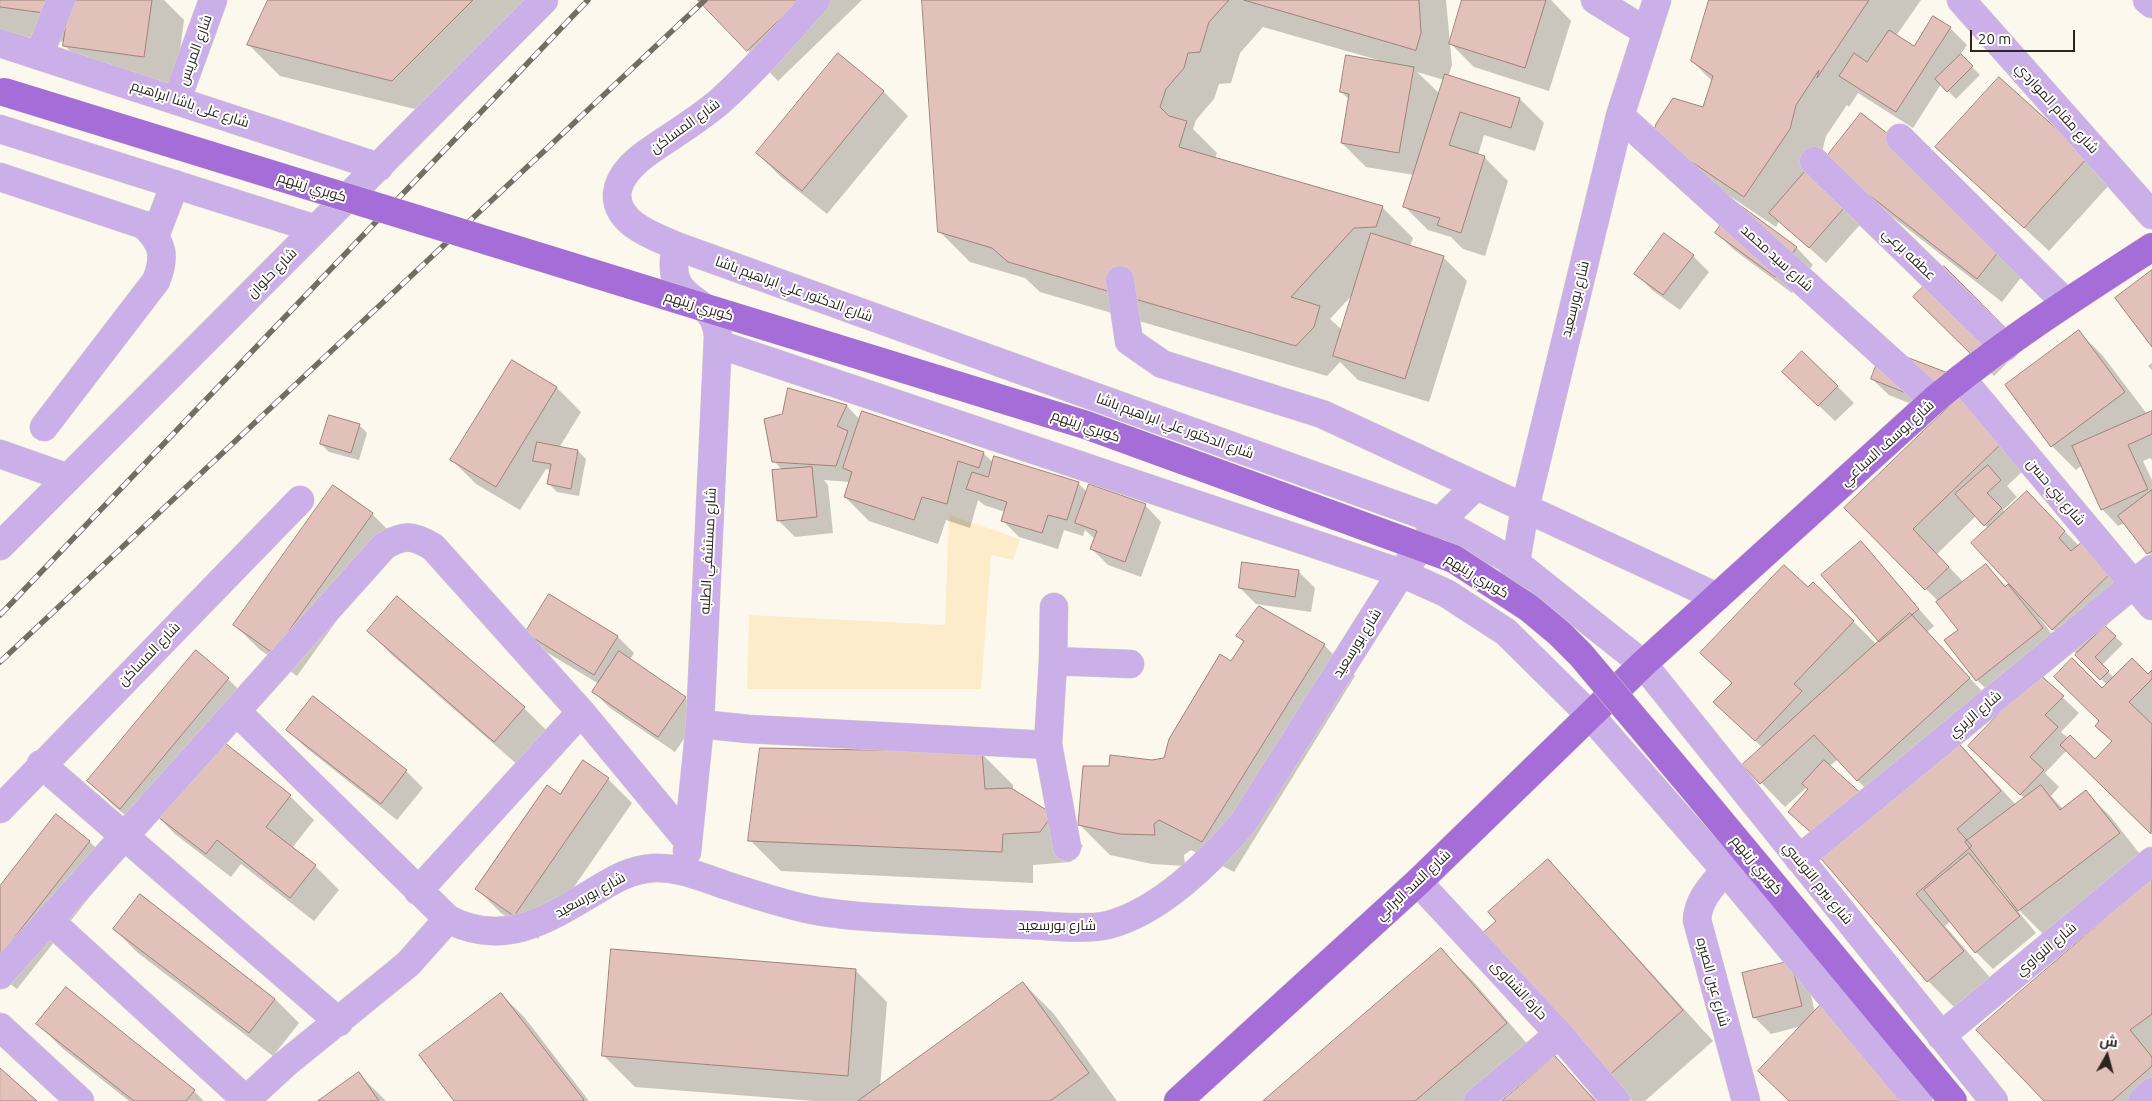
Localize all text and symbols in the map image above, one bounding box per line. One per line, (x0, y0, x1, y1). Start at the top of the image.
street label: شارع المريس (174, 12, 216, 88)
scale bar (1972, 20, 2077, 52)
text: 20 m (1978, 30, 2011, 47)
street label: شارع مقام المواردي (2012, 59, 2102, 157)
street label: شارع على باشا ابراهيم (129, 77, 251, 131)
street label: شارع المساكن (647, 95, 723, 157)
street label: كوبري زينهم (275, 168, 349, 206)
street label: شارع سيد محمد (1738, 221, 1816, 295)
street label: عطفه برعي (1879, 224, 1939, 284)
street label: شارع حلوان (244, 245, 300, 301)
street label: شارع الدكتور علي ابراهيم باشا (713, 253, 875, 325)
street label: شارع بورسعيد (1557, 259, 1593, 339)
street label: كوبري زينهم (662, 287, 736, 325)
street label: شارع الدكتور علي ابراهيم باشا (1094, 390, 1256, 462)
street label: شارع يوسف السباعي (1837, 397, 1937, 489)
street label: كوبري زينهم (1049, 406, 1123, 446)
street label: شارع بني حسن (2023, 455, 2089, 529)
street label: شارع مستشفي الطلبه (696, 487, 720, 615)
street label: كوبري زينهم (1442, 550, 1512, 602)
street label: شارع بورسعيد (1329, 606, 1385, 680)
street label: شارع المساكن (114, 619, 184, 689)
street label: شارع الزيري (1945, 687, 2005, 741)
street label: كوبري زينهم (1728, 832, 1786, 898)
street label: شارع بيرم التونسي (1780, 838, 1856, 928)
street label: شارع السد البراني (1372, 846, 1454, 924)
street label: شارع بورسعيد (552, 869, 628, 921)
street label: شارع بورسعيد (1018, 917, 1096, 933)
street label: شارع النواوي (2012, 919, 2080, 979)
street label: شارع عين الصيره (1693, 936, 1733, 1028)
street label: حارة الشناوى (1487, 957, 1551, 1023)
north arrow (2082, 1031, 2132, 1081)
text: ش (2099, 1032, 2119, 1050)

